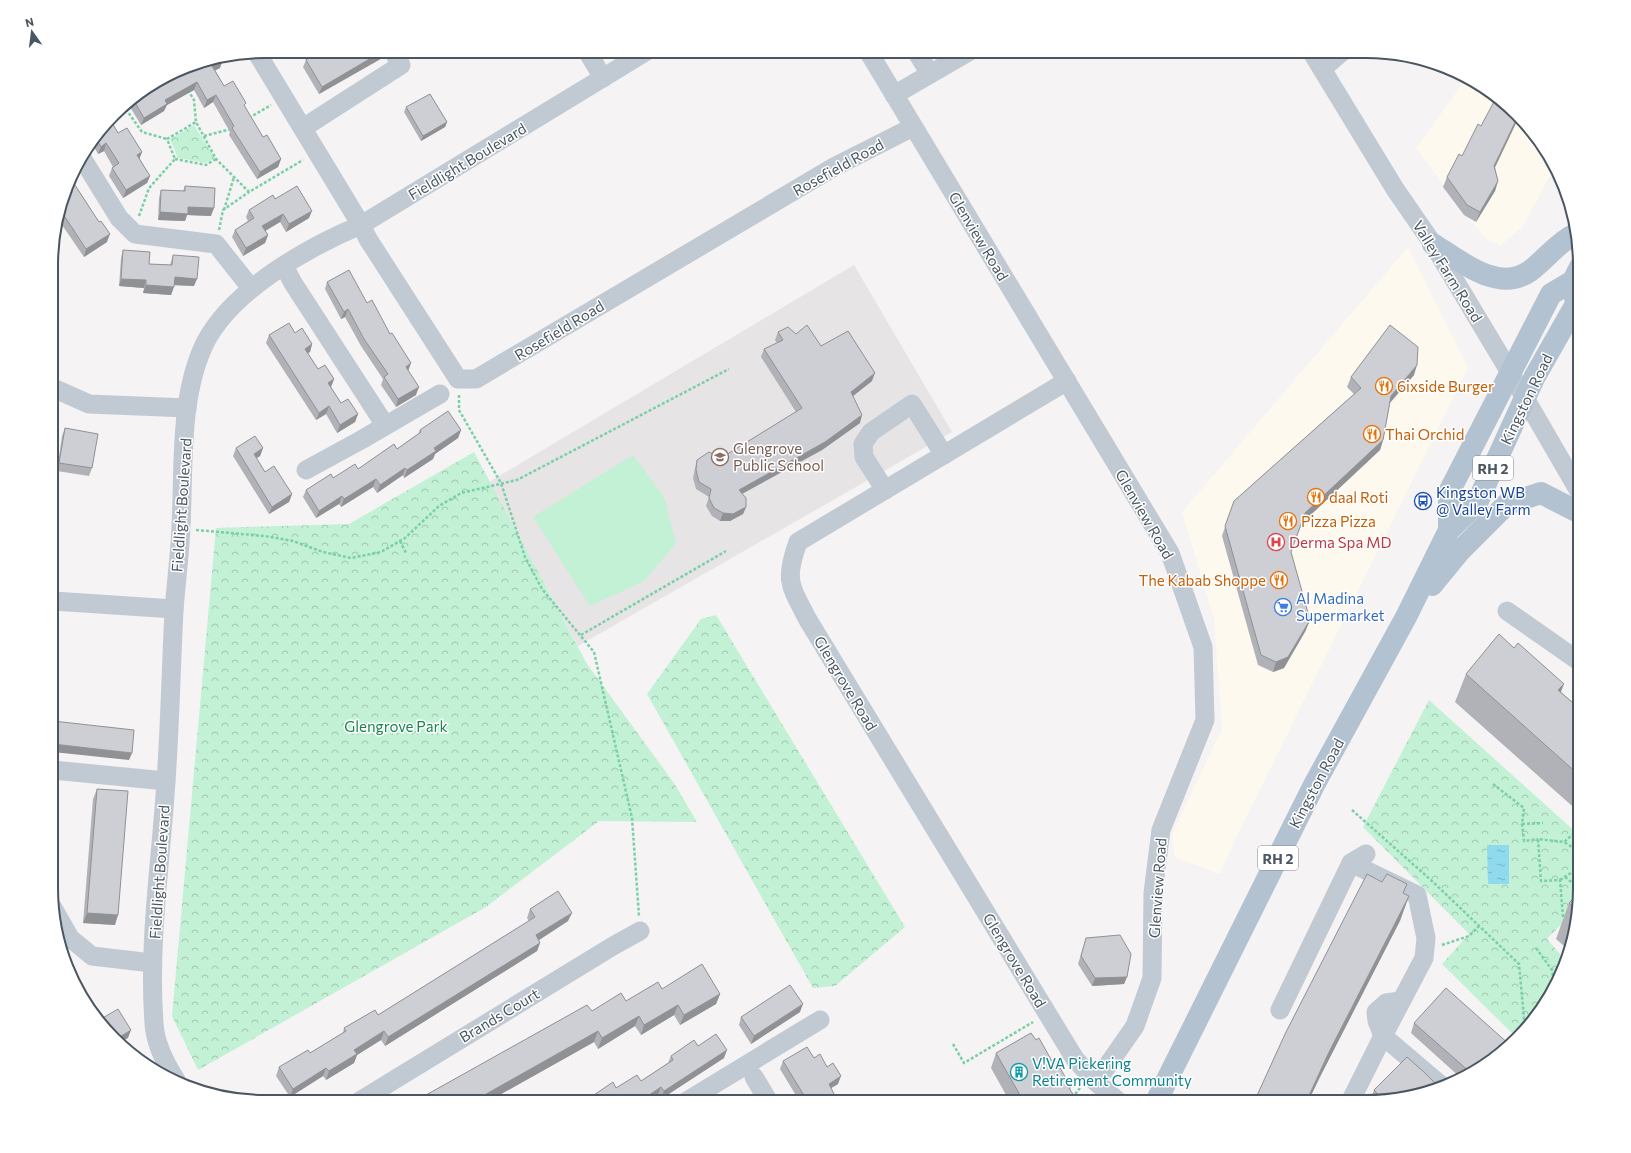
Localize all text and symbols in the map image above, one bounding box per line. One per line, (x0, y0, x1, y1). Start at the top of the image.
north arrow (12, 12, 52, 52)
text: N (24, 15, 35, 29)
street label: Fieldlight Boulevard (405, 119, 529, 203)
street label: Rosefield Road (789, 135, 887, 199)
street label: Glenview Road (945, 188, 1013, 284)
street label: Valley Farm Road (1410, 217, 1486, 325)
street label: Rosefield Road (511, 296, 607, 364)
street label: Kingston Road (1496, 351, 1556, 447)
restaurant icon: 6ixside Burger (1374, 376, 1394, 396)
place label: 6ixside Burger (1397, 377, 1494, 395)
restaurant icon: Thai Orchid (1362, 424, 1382, 444)
place label: Thai Orchid (1385, 425, 1464, 443)
street label: Fieldlight Boulevard (167, 437, 195, 573)
place label: Glengrove Public School (733, 439, 824, 474)
school or university icon: Glengrove Public School (710, 447, 730, 467)
road number: RH 2 (1473, 456, 1513, 480)
street label: Glenview Road (1112, 466, 1178, 562)
place label: Kingston WB @ Valley Farm (1436, 483, 1531, 518)
restaurant icon: daal Roti (1306, 487, 1326, 507)
place label: daal Roti (1329, 488, 1388, 506)
bus stop icon: Kingston WB @ Valley Farm (1413, 491, 1433, 511)
restaurant icon: Pizza Pizza (1278, 511, 1298, 531)
place label: Pizza Pizza (1301, 512, 1376, 530)
hospital icon: Derma Spa MD (1266, 532, 1286, 552)
place label: Derma Spa MD (1289, 533, 1392, 551)
restaurant icon: The Kabab Shoppe (1269, 570, 1289, 590)
place label: The Kabab Shoppe (1139, 571, 1266, 589)
place label: Al Madina Supermarket (1296, 589, 1385, 624)
supermarket icon: Al Madina Supermarket (1273, 597, 1293, 617)
street label: Glengrove Road (811, 632, 881, 734)
park label: Glengrove Park (344, 717, 448, 735)
street label: Kingston Road (1285, 735, 1347, 831)
street label: Fieldlight Boulevard (145, 804, 173, 940)
street label: Glenview Road (1145, 837, 1169, 939)
road number: RH 2 (1258, 846, 1298, 870)
street label: Glengrove Road (980, 909, 1050, 1011)
street label: Brands Court (456, 984, 542, 1046)
place label: V!VA Pickering Retirement Community (1032, 1054, 1192, 1089)
building icon: V!VA Pickering Retirement Community (1009, 1062, 1029, 1082)

